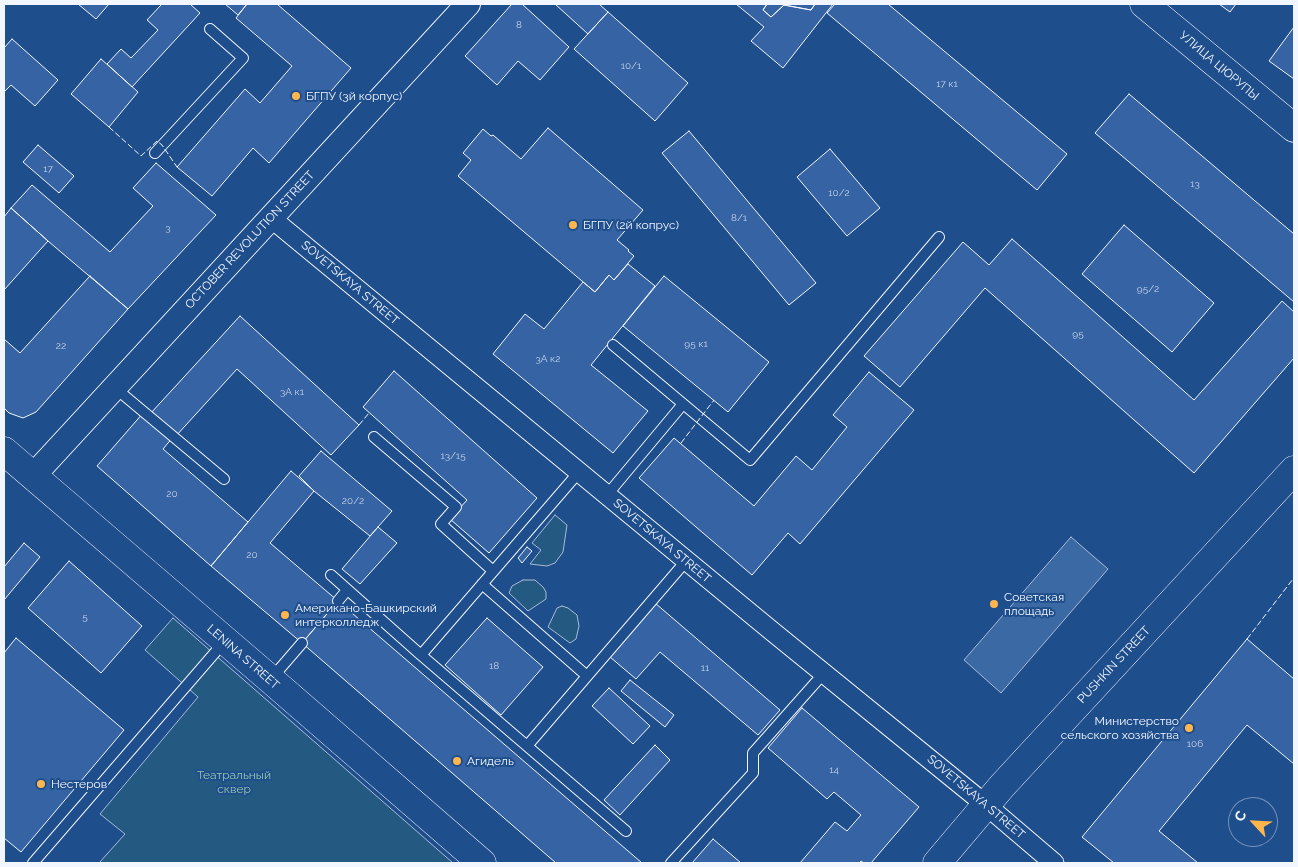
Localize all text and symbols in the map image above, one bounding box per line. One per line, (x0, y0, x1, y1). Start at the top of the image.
house number: 8 (516, 19, 522, 31)
street label: УЛИЦА ЦЮРУПЫ (1176, 29, 1262, 103)
house number: 10/1 (621, 60, 641, 72)
house number: 17 к1 (936, 78, 958, 90)
place label: БГПУ (3й корпус) (306, 89, 402, 103)
marker: БГПУ (3й корпус) (290, 90, 302, 102)
house number: 17 (43, 163, 53, 175)
street label: OCTOBER REVOLUTION STREET (182, 168, 318, 312)
house number: 13 (1190, 178, 1200, 190)
house number: 10/2 (828, 187, 850, 199)
house number: 8/1 (731, 212, 747, 224)
place label: БГПУ (2й копрус) (583, 218, 679, 232)
marker: БГПУ (2й копрус) (567, 219, 579, 231)
house number: 3 (165, 222, 171, 234)
street label: SOVETSKAYA STREET (298, 238, 402, 328)
house number: 95/2 (1137, 283, 1159, 295)
house number: 95 (1072, 328, 1084, 340)
house number: 95 к1 (684, 338, 708, 350)
house number: 22 (56, 340, 66, 352)
house number: 3А к2 (535, 353, 561, 365)
house number: 3А к1 (280, 386, 304, 398)
house number: 13/15 (440, 450, 466, 462)
house number: 20 (166, 488, 178, 500)
house number: 20/2 (342, 495, 364, 507)
street label: SOVETSKAYA STREET (610, 496, 714, 586)
house number: 20 (246, 549, 258, 561)
place label: Советская площадь (1004, 590, 1064, 618)
marker: Советская площадь (988, 598, 1000, 610)
place label: Американо-Башкирский интерколледж (295, 601, 437, 629)
marker: Американо-Башкирский интерколледж (279, 609, 291, 621)
house number: 5 (82, 611, 88, 623)
street label: LENINA STREET (204, 622, 282, 692)
street label: PUSHKIN STREET (1075, 624, 1153, 706)
house number: 18 (489, 660, 499, 672)
house number: 11 (701, 662, 709, 674)
place label: Министерство сельского хозяйства (1061, 714, 1179, 742)
marker: Министерство сельского хозяйства (1183, 722, 1195, 734)
house number: 106 (1187, 738, 1203, 750)
street label: SOVETSKAYA STREET (924, 752, 1028, 842)
place label: Агидель (467, 754, 514, 768)
marker: Агидель (451, 755, 463, 767)
house number: 14 (829, 764, 839, 776)
park label: Театральный сквер (197, 768, 271, 796)
place label: Нестеров (51, 777, 107, 791)
marker: Нестеров (35, 778, 47, 790)
north arrow (1228, 797, 1278, 847)
text: С (1231, 808, 1250, 824)

